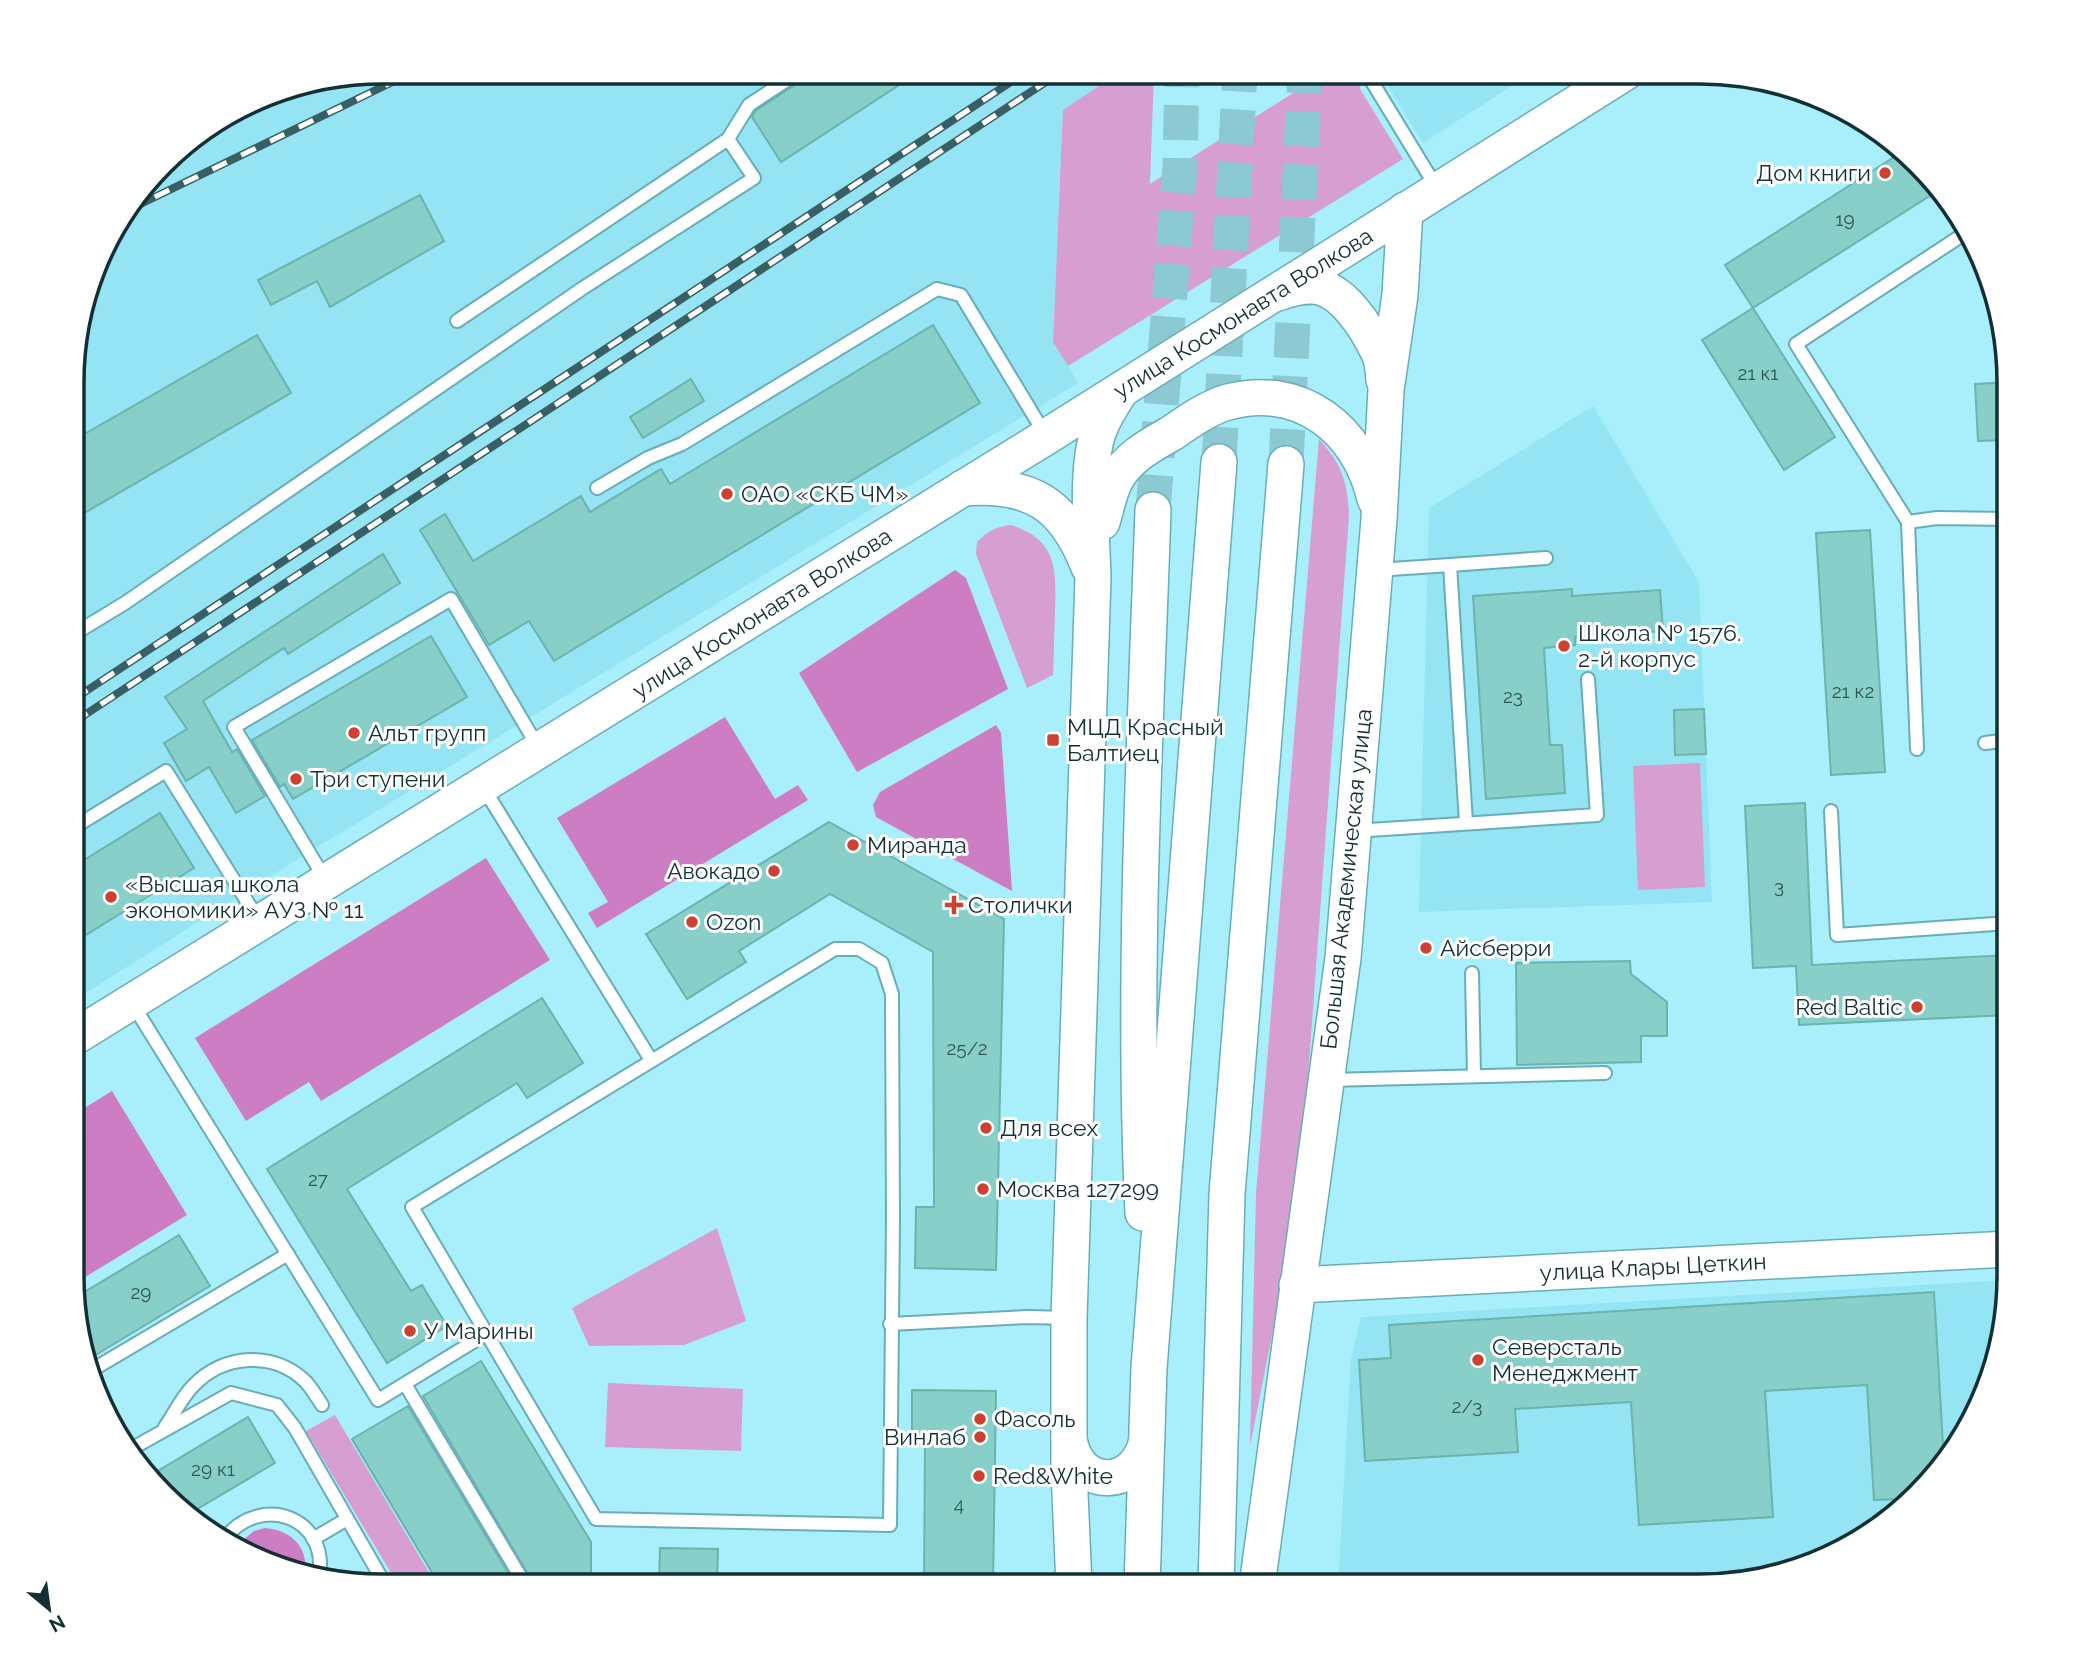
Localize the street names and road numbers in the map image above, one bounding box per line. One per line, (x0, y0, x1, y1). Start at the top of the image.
street label: улица Космонавта Волкова (1108, 222, 1377, 404)
street label: улица Космонавта Волкова (627, 522, 896, 704)
street label: Большая Академическая улица (1314, 707, 1377, 1051)
street label: улица Клары Цеткин (1539, 1247, 1767, 1286)

